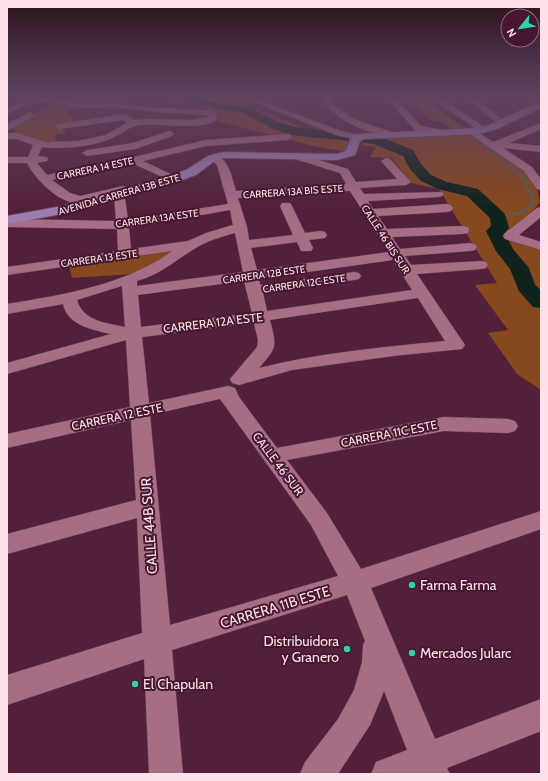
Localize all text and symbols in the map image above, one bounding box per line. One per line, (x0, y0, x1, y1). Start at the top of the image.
north arrow (500, 8, 540, 48)
text: N (503, 26, 519, 40)
street label: CARRERA 14 ESTE (56, 154, 135, 183)
street label: AVENIDA CARRERA 13B ESTE (57, 171, 182, 218)
street label: CARRERA 13A BIS ESTE (243, 181, 344, 201)
street label: CALLE 46 BIS SUR (358, 202, 413, 276)
street label: CARRERA 13A ESTE (115, 206, 200, 231)
street label: CARRERA 13 ESTE (60, 247, 139, 270)
street label: CARRERA 12B ESTE (222, 262, 307, 287)
street label: CARRERA 12C ESTE (262, 271, 347, 296)
street label: CARRERA 12A ESTE (162, 309, 264, 336)
street label: CARRERA 12 ESTE (70, 399, 164, 433)
street label: CARRERA 11C ESTE (339, 417, 439, 450)
street label: CALLE 46 SUR (250, 429, 308, 499)
street label: CALLE 44B SUR (137, 477, 161, 575)
place label: Farma Farma (420, 576, 497, 594)
marker: Farma Farma (407, 580, 417, 590)
street label: CARRERA 11B ESTE (218, 582, 332, 632)
place label: Distribuidora y Granero (263, 632, 339, 666)
marker: Distribuidora y Granero (342, 644, 352, 654)
place label: Mercados Jularc (420, 644, 511, 662)
marker: Mercados Jularc (407, 648, 417, 658)
place label: El Chapulan (143, 675, 213, 693)
marker: El Chapulan (130, 679, 140, 689)

